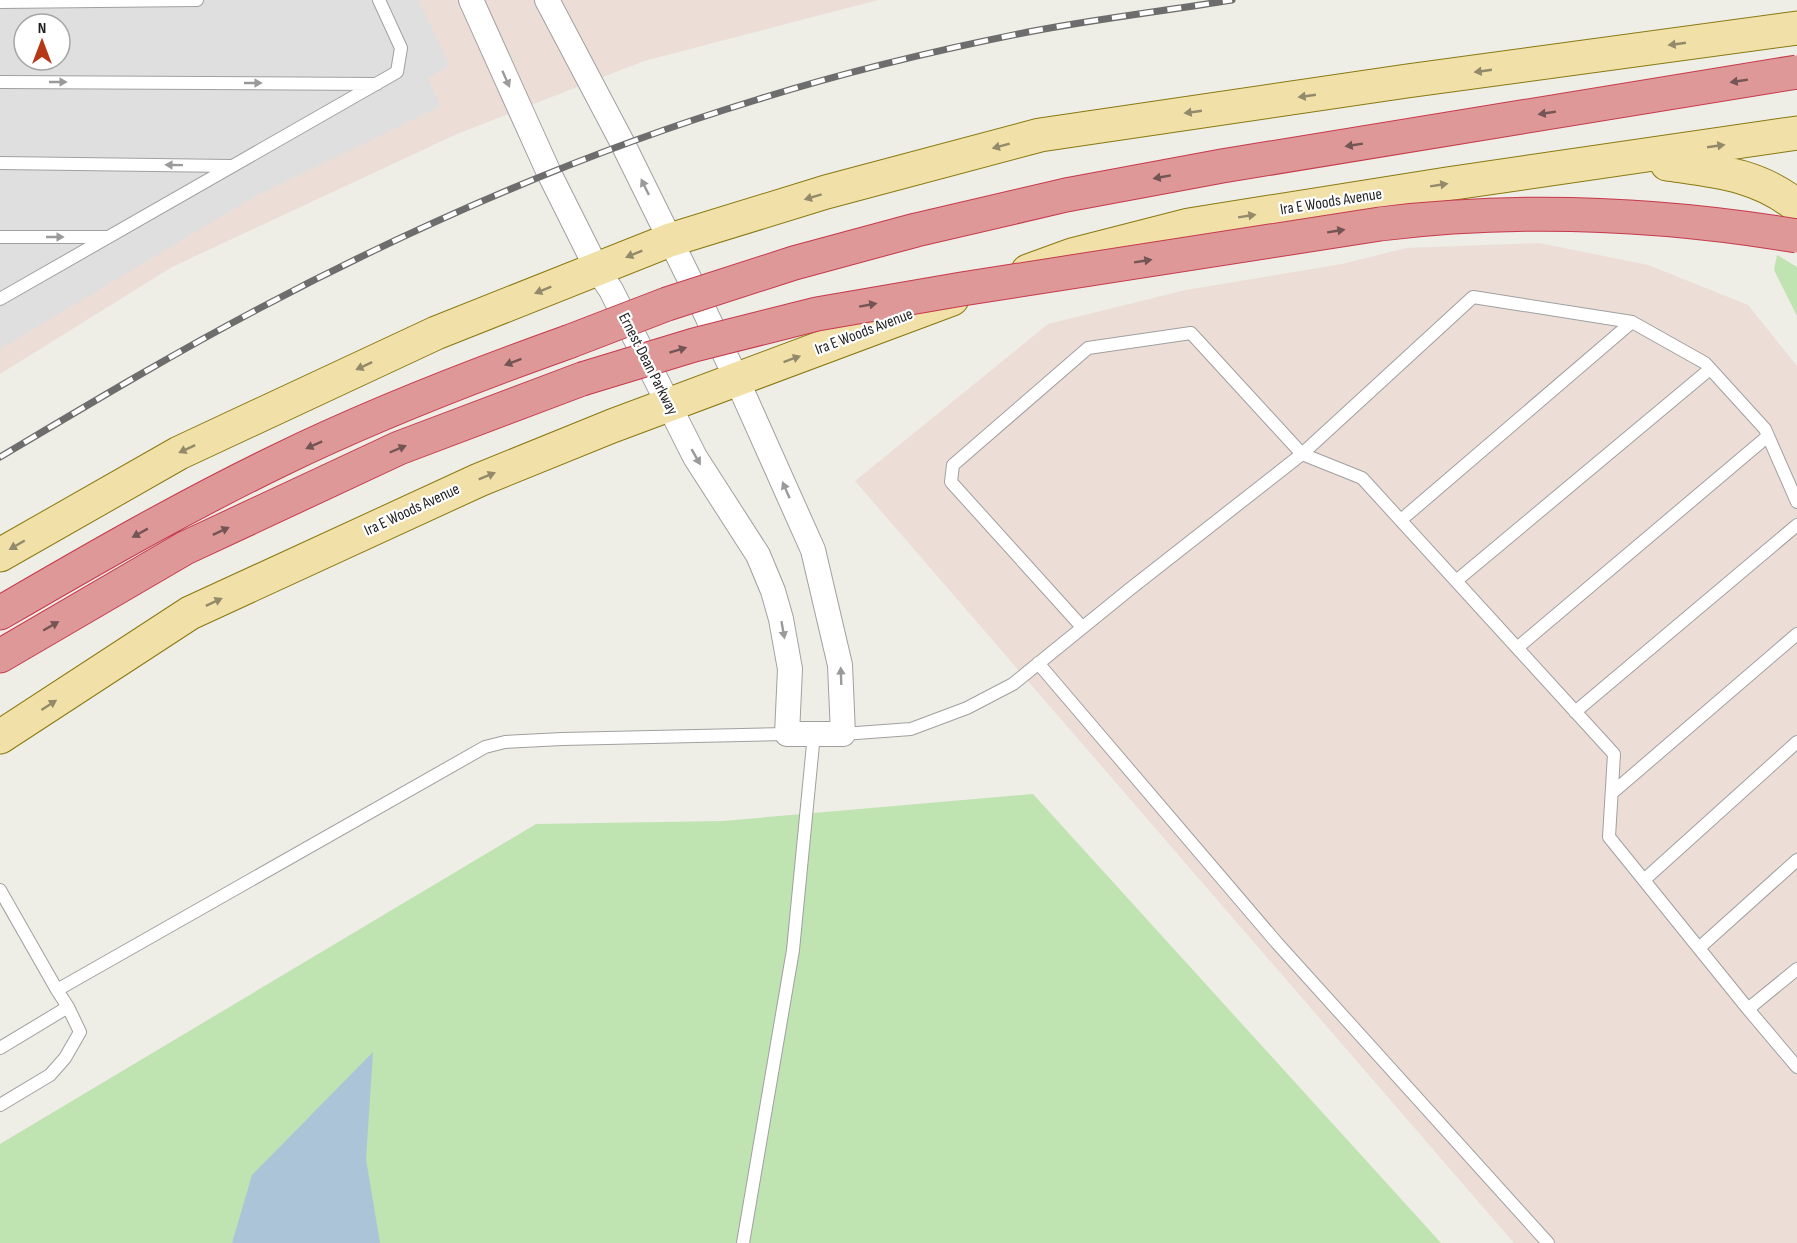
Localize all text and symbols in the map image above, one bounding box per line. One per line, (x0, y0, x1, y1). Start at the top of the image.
north arrow (12, 12, 72, 72)
text: N (38, 19, 46, 38)
one-way arrow (1667, 40, 1686, 49)
one-way arrow (1474, 66, 1493, 75)
one-way arrow (502, 70, 512, 88)
one-way arrow (1730, 77, 1749, 86)
one-way arrow (49, 78, 68, 87)
one-way arrow (244, 78, 263, 88)
one-way arrow (1298, 91, 1317, 100)
one-way arrow (1183, 108, 1202, 117)
one-way arrow (1537, 109, 1556, 118)
one-way arrow (992, 141, 1010, 151)
one-way arrow (1345, 141, 1364, 150)
one-way arrow (1706, 141, 1725, 150)
one-way arrow (165, 160, 184, 170)
one-way arrow (1152, 172, 1171, 181)
one-way arrow (640, 179, 649, 196)
one-way arrow (1430, 180, 1449, 189)
street label: Ira E Woods Avenue (1279, 185, 1383, 219)
one-way arrow (803, 192, 821, 202)
one-way arrow (1237, 211, 1256, 220)
one-way arrow (1326, 226, 1345, 235)
one-way arrow (45, 232, 64, 242)
one-way arrow (625, 250, 643, 260)
one-way arrow (1134, 256, 1153, 265)
one-way arrow (534, 286, 552, 295)
one-way arrow (858, 301, 877, 310)
street label: Ira E Woods Avenue (813, 305, 915, 359)
street label: Ernest Dean Parkway (614, 310, 682, 418)
one-way arrow (669, 345, 687, 354)
one-way arrow (783, 354, 801, 363)
one-way arrow (504, 358, 522, 367)
one-way arrow (355, 362, 372, 371)
one-way arrow (305, 440, 322, 449)
one-way arrow (178, 444, 195, 453)
one-way arrow (389, 444, 407, 454)
one-way arrow (690, 449, 701, 465)
one-way arrow (478, 471, 496, 480)
street label: Ira E Woods Avenue (361, 480, 463, 540)
one-way arrow (782, 481, 791, 498)
one-way arrow (212, 527, 229, 536)
one-way arrow (131, 528, 148, 538)
one-way arrow (8, 540, 25, 550)
one-way arrow (206, 597, 223, 606)
one-way arrow (779, 620, 788, 639)
one-way arrow (42, 622, 59, 632)
one-way arrow (836, 666, 845, 685)
one-way arrow (41, 700, 57, 711)

